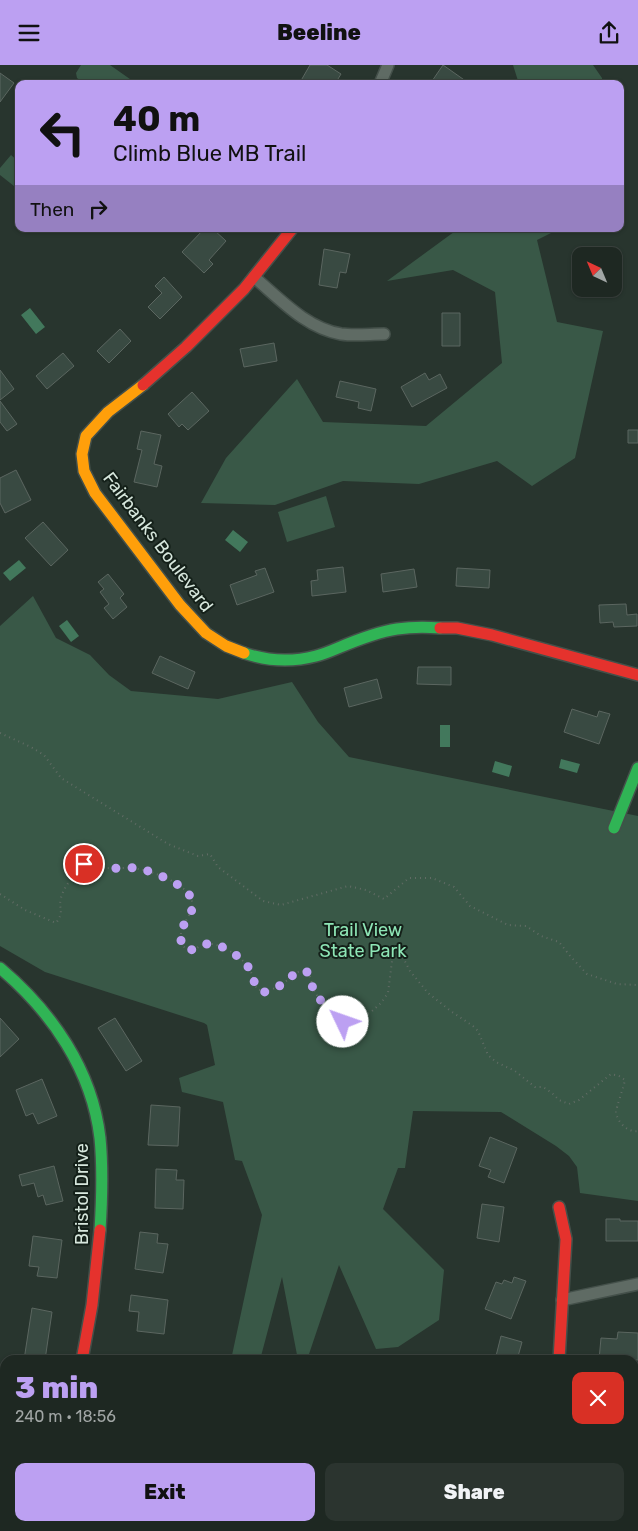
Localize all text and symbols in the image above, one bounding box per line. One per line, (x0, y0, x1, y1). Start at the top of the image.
icon: menu (15, 19, 43, 47)
text: Beeline (277, 19, 361, 46)
icon: share (595, 19, 623, 47)
text: 40 m (113, 98, 200, 140)
icon: left (30, 100, 95, 165)
text: Climb Blue MB Trail (113, 140, 306, 167)
icon: right (84, 195, 112, 223)
text: Then (30, 198, 74, 221)
north arrow (572, 247, 622, 297)
map controls (572, 247, 622, 297)
street label: Fairbanks Boulevard (98, 468, 218, 616)
pin (63, 843, 105, 885)
icon: arrive (70, 850, 98, 878)
park label: Trail View State Park (319, 919, 407, 962)
position arrow (316, 995, 368, 1047)
street label: Bristol Drive (71, 1143, 93, 1245)
text: 3 min (15, 1370, 98, 1406)
button: close (572, 1372, 624, 1424)
text: 240 m · 18:56 (15, 1407, 116, 1426)
button: Exit (15, 1463, 315, 1521)
button: Share (325, 1463, 624, 1521)

